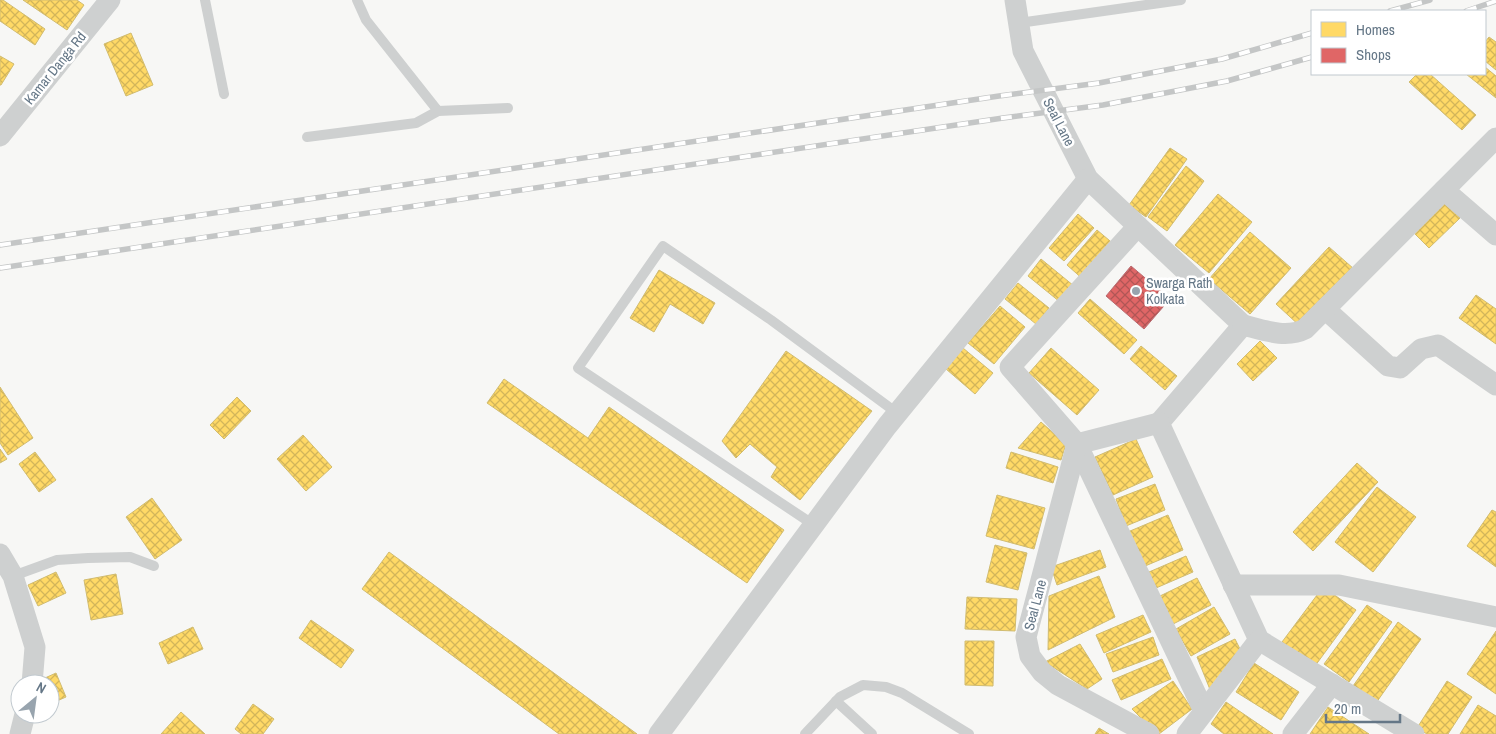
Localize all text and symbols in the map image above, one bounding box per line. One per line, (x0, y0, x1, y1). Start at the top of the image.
legend (1311, 10, 1486, 75)
text: Homes (1356, 19, 1395, 40)
street label: Kamar Danga Rd (20, 28, 90, 108)
text: Shops (1356, 44, 1391, 65)
street label: Seal Lane (1039, 95, 1079, 149)
place label: Swarga Rath Kolkata (1146, 274, 1212, 308)
marker: Swarga Rath Kolkata (1130, 285, 1142, 297)
street label: Seal Lane (1020, 578, 1050, 632)
north arrow (10, 674, 60, 724)
text: N (33, 678, 49, 698)
scale bar (1326, 692, 1400, 724)
text: 20 m (1334, 698, 1361, 719)

